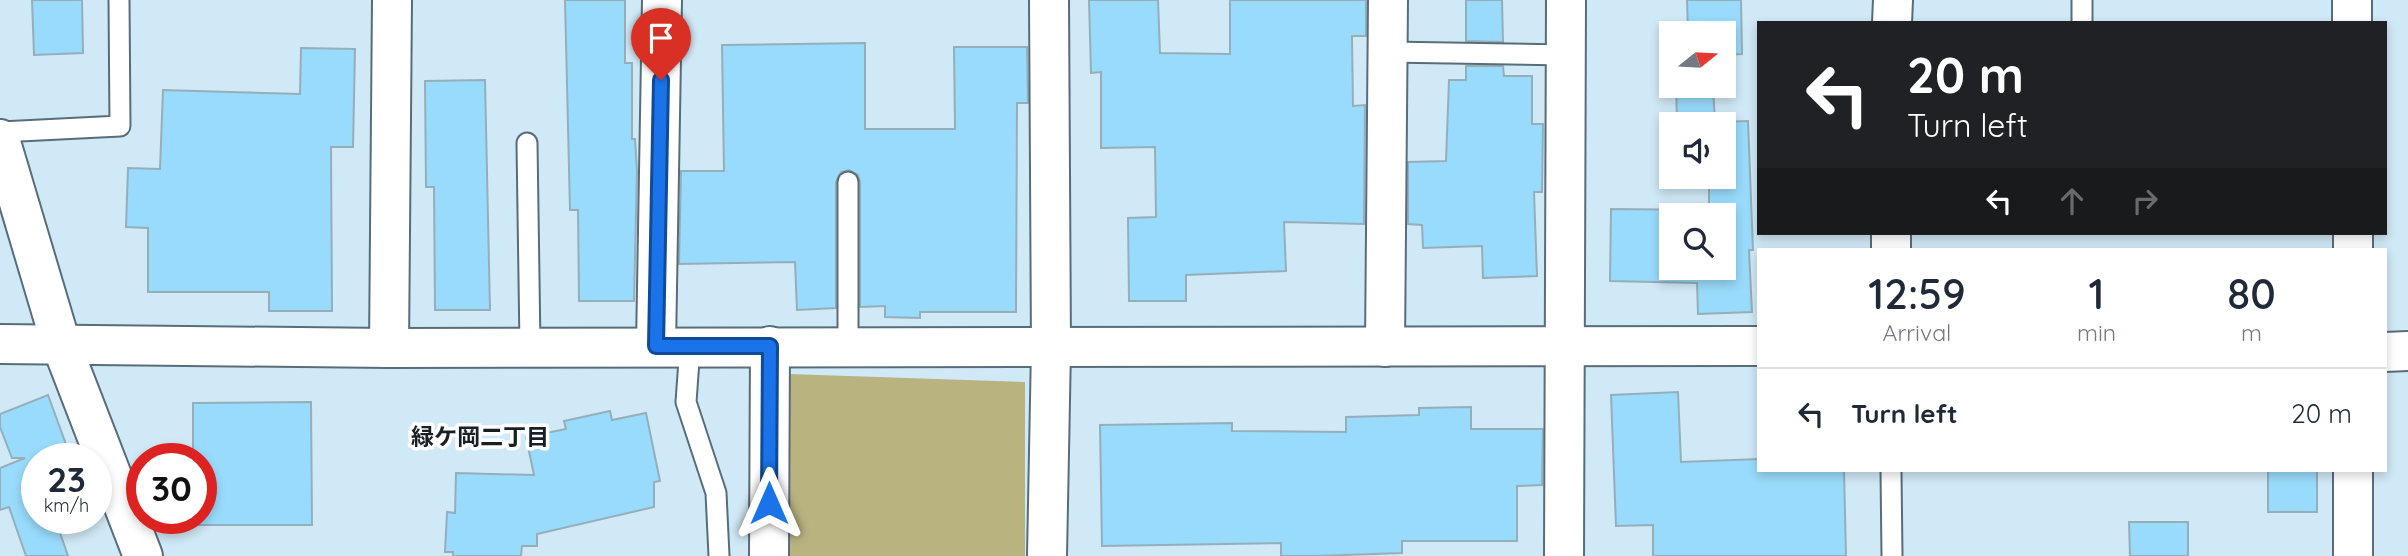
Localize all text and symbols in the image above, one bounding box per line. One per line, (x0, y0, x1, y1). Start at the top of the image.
pin (631, 8, 691, 80)
icon: arrive (642, 19, 680, 57)
north arrow (1659, 21, 1736, 98)
map controls (1659, 21, 1736, 280)
text: 20 m (1907, 44, 2024, 105)
icon: left (1792, 49, 1883, 140)
text: Turn left (1907, 105, 2028, 145)
button: sound (1659, 112, 1736, 189)
icon: left (1980, 182, 2018, 220)
icon: ahead (2053, 182, 2091, 220)
icon: right (2126, 182, 2164, 220)
button: search (1659, 203, 1736, 280)
text: 12:59 (1868, 267, 1966, 320)
text: 1 (2088, 267, 2105, 320)
text: 80 (2227, 267, 2276, 320)
text: Arrival (1883, 318, 1951, 347)
text: min (2077, 318, 2116, 347)
text: m (2241, 318, 2262, 347)
icon: left (1792, 395, 1830, 433)
text: Turn left (1851, 397, 1958, 430)
text: 20 m (2291, 397, 2352, 430)
district label: 緑ケ岡二丁目 (411, 422, 549, 451)
speed limit sign: 30 (126, 443, 217, 534)
text: 23 (47, 457, 86, 501)
position arrow (732, 466, 806, 540)
text: km/h (44, 494, 89, 517)

